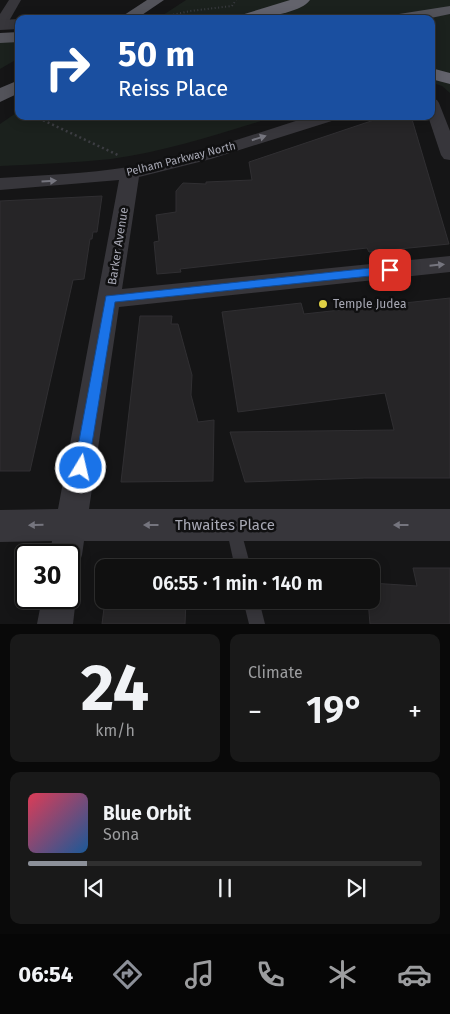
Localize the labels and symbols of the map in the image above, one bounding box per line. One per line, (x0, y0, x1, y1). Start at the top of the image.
one-way arrow (251, 134, 266, 141)
street label: Pelham Parkway North (125, 139, 237, 179)
one-way arrow (41, 176, 57, 184)
street label: Barker Avenue (105, 206, 131, 286)
pin (369, 249, 411, 291)
one-way arrow (429, 261, 445, 269)
place label: Temple Judea (333, 297, 406, 311)
marker: Temple Judea (317, 298, 329, 310)
position arrow (54, 441, 106, 493)
street label: Thwaites Place (175, 516, 275, 534)
one-way arrow (143, 521, 159, 529)
one-way arrow (393, 521, 409, 529)
one-way arrow (27, 522, 43, 530)
speed limit sign: 30 (15, 544, 80, 609)

